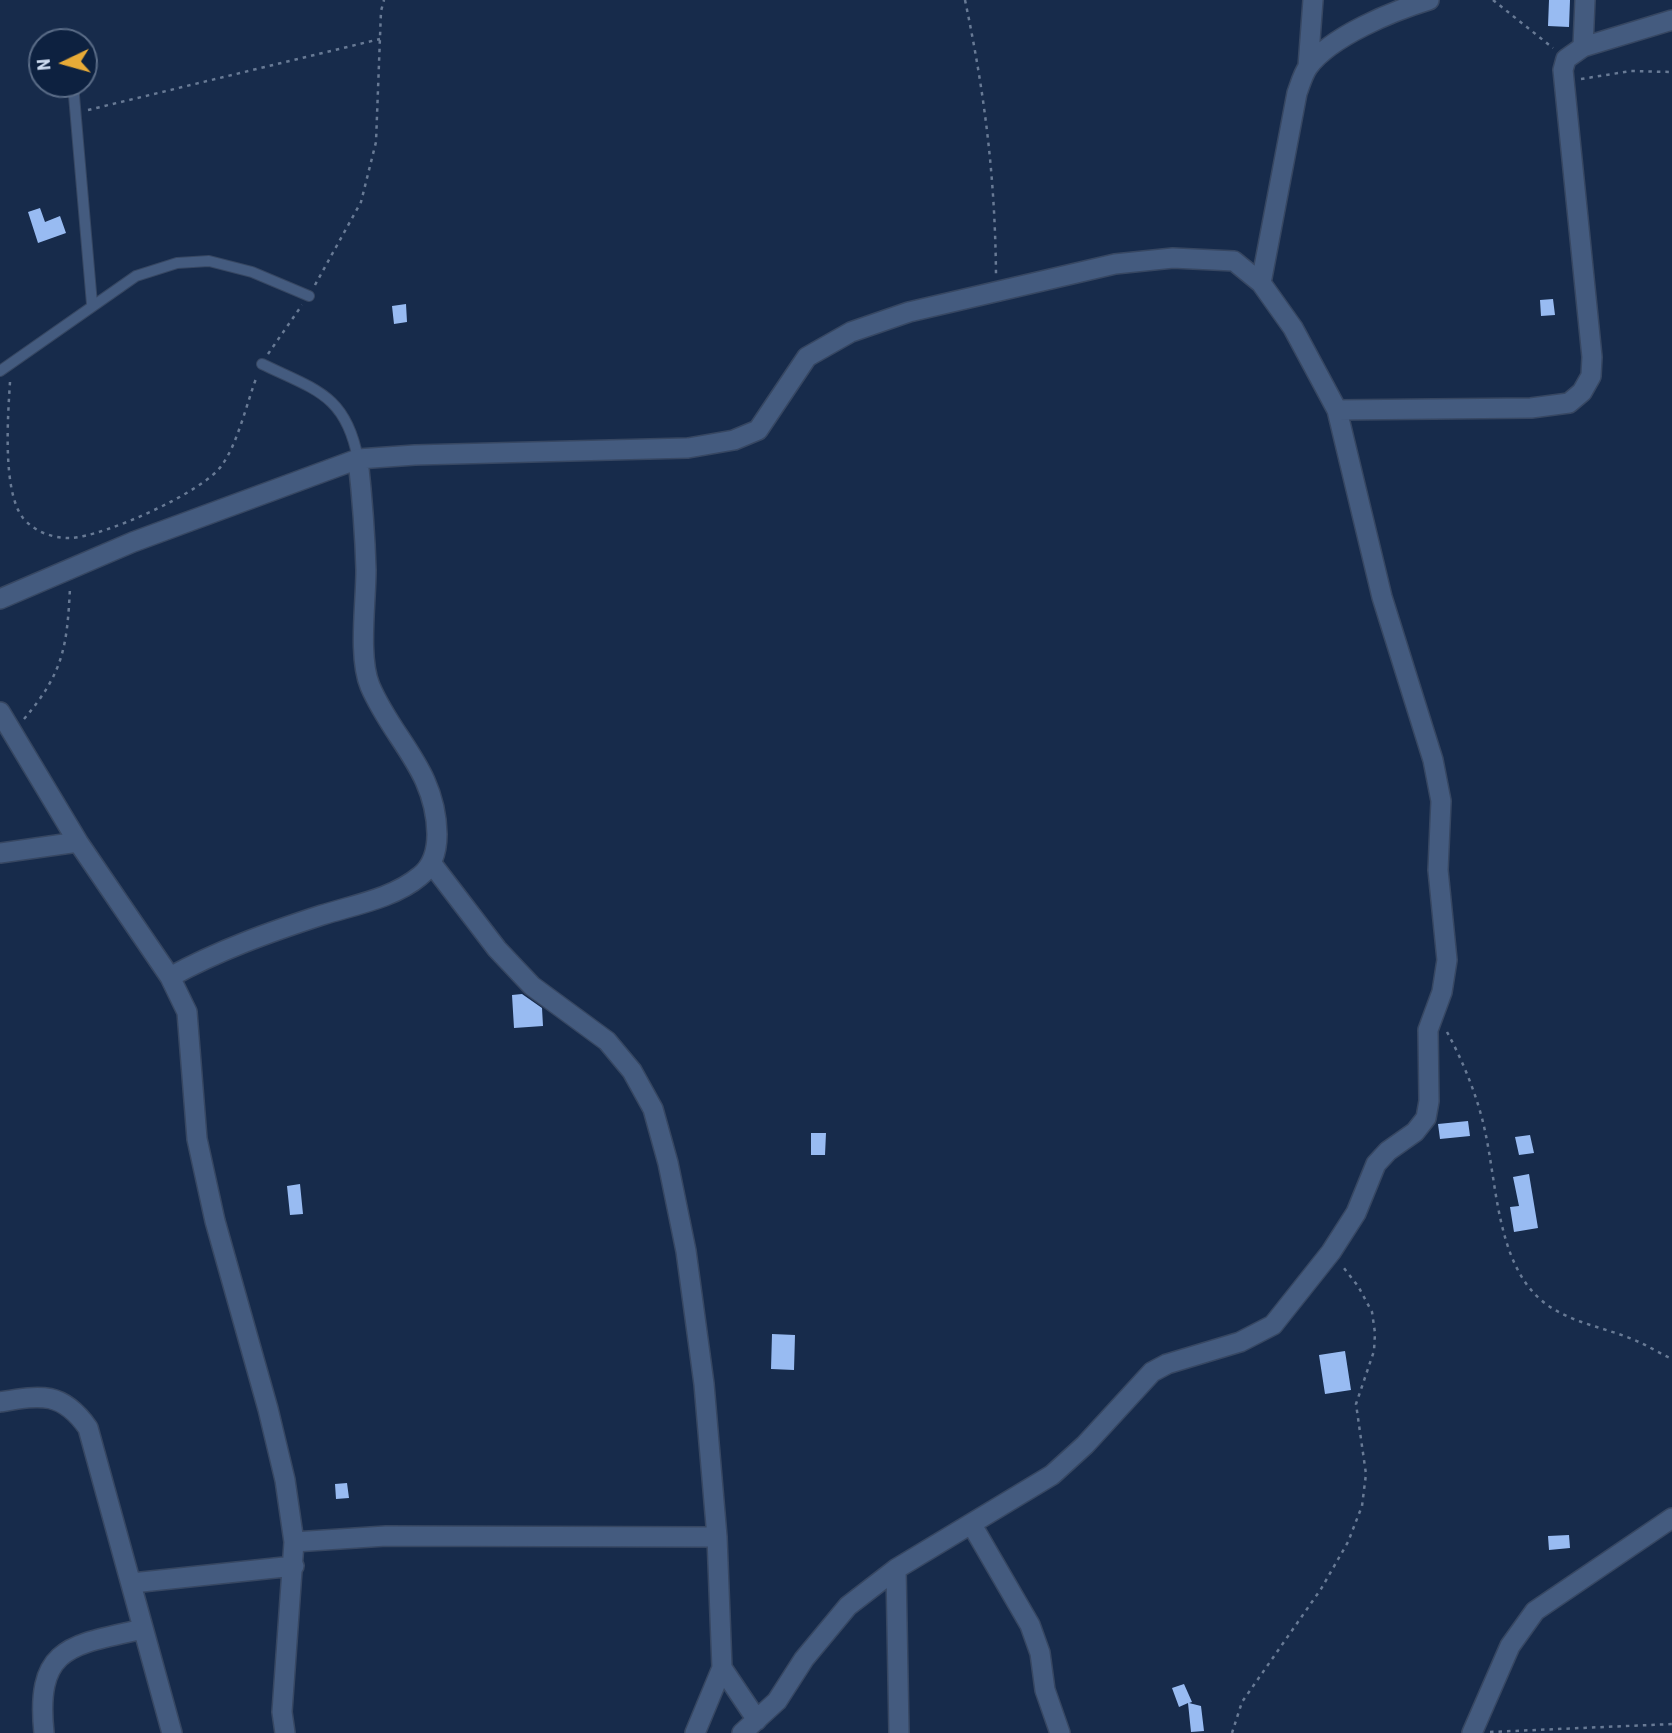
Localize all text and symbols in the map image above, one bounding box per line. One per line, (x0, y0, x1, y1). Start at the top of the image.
north arrow (28, 28, 98, 98)
text: N (32, 58, 56, 72)

